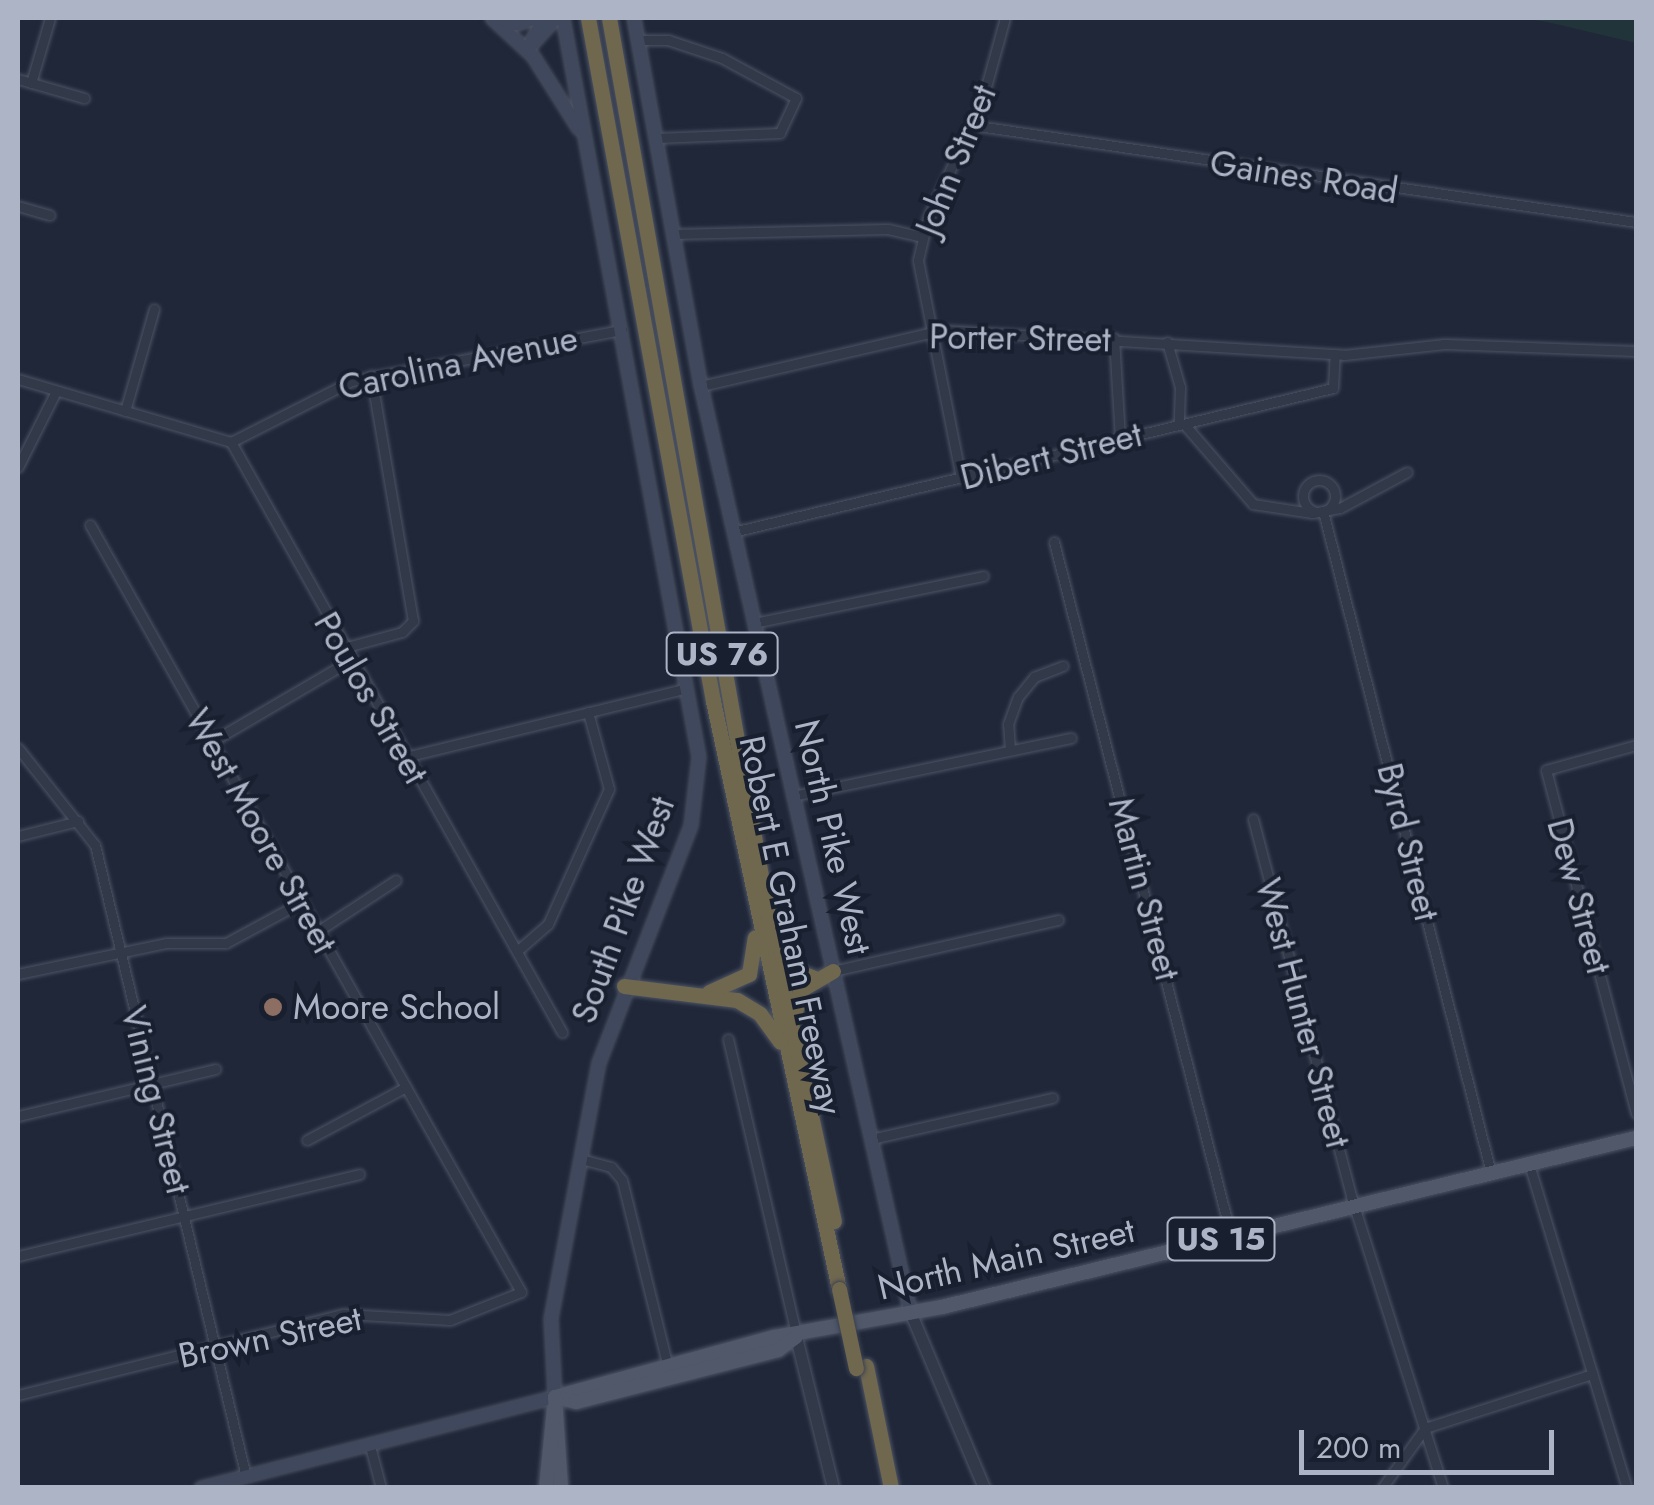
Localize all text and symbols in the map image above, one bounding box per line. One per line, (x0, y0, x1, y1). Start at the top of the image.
street label: John Street (907, 79, 1005, 241)
street label: Gaines Road (1207, 141, 1401, 213)
street label: Porter Street (929, 315, 1111, 361)
street label: Carolina Avenue (335, 317, 581, 409)
street label: Dibert Street (956, 413, 1146, 499)
street label: Poulos Street (305, 605, 437, 791)
road number: US 76 (664, 627, 780, 681)
street label: West Moore Street (176, 701, 346, 961)
street label: North Pike West (786, 716, 880, 958)
street label: Robert E Graham Freeway (730, 732, 852, 1118)
street label: Byrd Street (1368, 759, 1448, 925)
street label: South Pike West (563, 791, 683, 1029)
street label: Martin Street (1100, 793, 1188, 985)
street label: Dew Street (1538, 814, 1620, 978)
street label: West Hunter Street (1247, 874, 1359, 1152)
place label: Moore School (293, 986, 500, 1028)
marker: Moore School (262, 996, 284, 1018)
street label: Vining Street (112, 1002, 200, 1198)
street label: North Main Street (874, 1209, 1138, 1309)
road number: US 15 (1166, 1212, 1276, 1266)
street label: Brown Street (175, 1297, 365, 1377)
scale bar (1304, 1410, 1559, 1472)
text: 200 m (1316, 1426, 1401, 1469)

